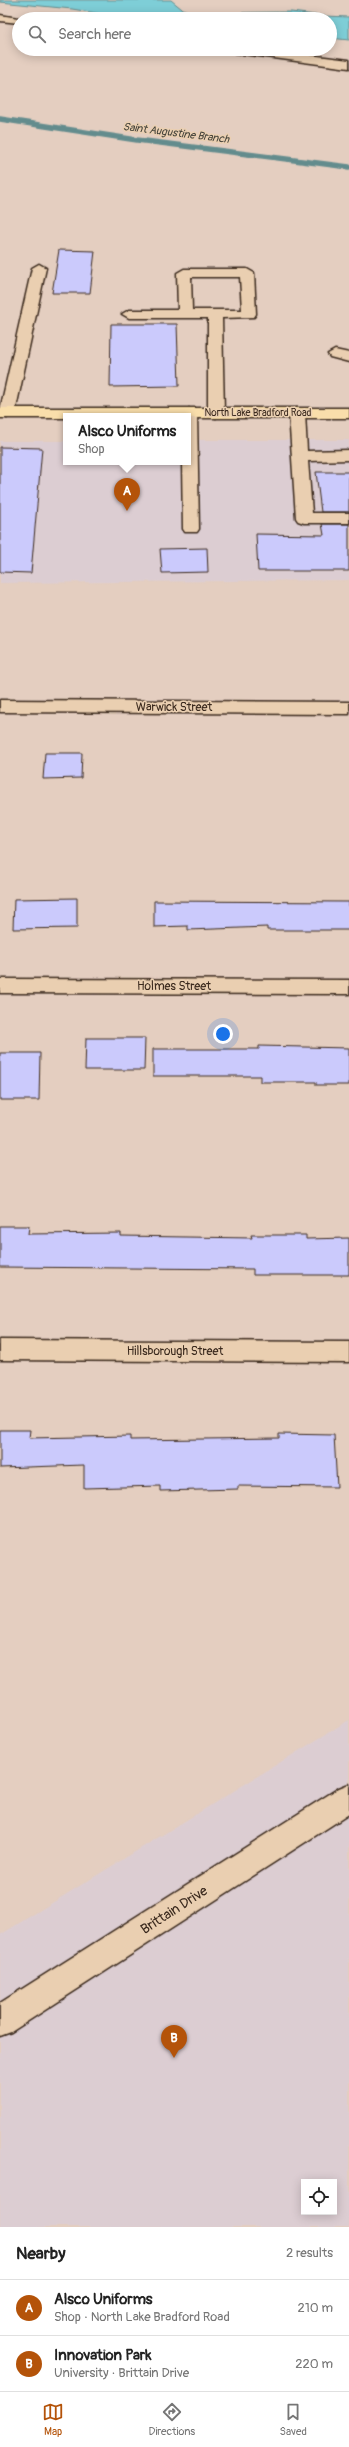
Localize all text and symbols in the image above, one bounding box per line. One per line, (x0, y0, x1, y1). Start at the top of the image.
search box (12, 12, 337, 56)
icon: search (26, 23, 48, 45)
text: Search here (58, 25, 131, 44)
water label: Saint Augustine Branch (122, 120, 231, 146)
street label: North Lake Bradford Road (205, 407, 312, 419)
popup (63, 413, 191, 465)
text: Alsco Uniforms (78, 422, 176, 441)
text: Shop (78, 441, 105, 457)
pin: A (114, 478, 140, 511)
street label: Warwick Street (136, 700, 212, 715)
street label: Holmes Street (137, 979, 211, 994)
your location (213, 1024, 233, 1044)
street label: Hillsborough Street (127, 1344, 223, 1359)
street label: Brittain Drive (137, 1882, 211, 1938)
pin: B (161, 2025, 187, 2058)
map controls (301, 2179, 337, 2215)
button: locate (301, 2179, 337, 2215)
text: Nearby (16, 2243, 65, 2264)
text: 2 results (286, 2245, 333, 2261)
text: Alsco Uniforms (54, 2290, 152, 2309)
text: A (25, 2300, 33, 2316)
text: 210 m (297, 2300, 333, 2316)
text: Shop · North Lake Bradford Road (54, 2309, 230, 2325)
text: Innovation Park (54, 2346, 151, 2365)
text: B (25, 2356, 33, 2372)
text: 220 m (295, 2356, 333, 2372)
text: University · Brittain Drive (54, 2365, 189, 2381)
tab: Map (42, 2401, 64, 2438)
tab: Directions (148, 2401, 195, 2438)
tab: Saved (280, 2401, 307, 2438)

